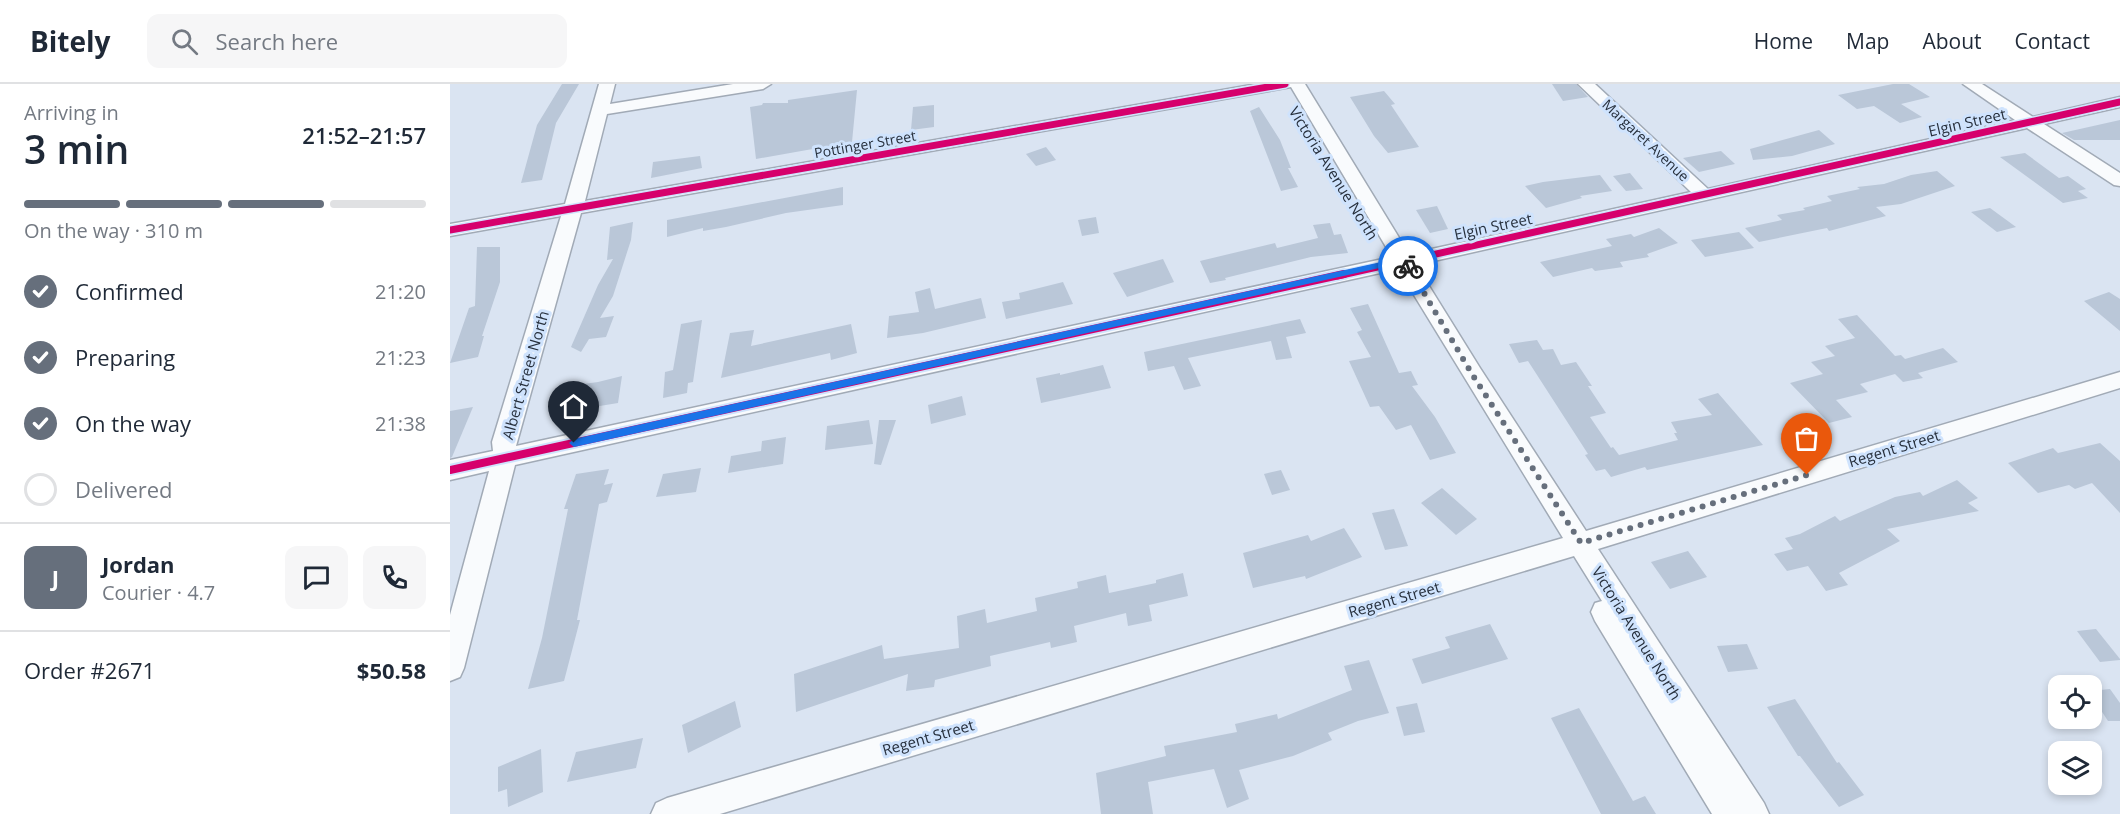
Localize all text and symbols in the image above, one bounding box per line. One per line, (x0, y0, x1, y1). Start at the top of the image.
search box (147, 14, 567, 68)
text: Bitely (30, 22, 111, 60)
icon: search (168, 25, 201, 58)
text: Search here (216, 26, 338, 56)
text: Home (1754, 27, 1813, 55)
text: Map (1846, 27, 1889, 55)
text: About (1922, 27, 1982, 55)
text: Contact (2015, 27, 2090, 55)
street label: Margaret Avenue (1598, 95, 1694, 185)
text: Arriving in (24, 99, 119, 126)
street label: Victoria Avenue North (1285, 103, 1383, 243)
street label: Elgin Street (1926, 103, 2008, 141)
text: 21:52–21:57 (302, 120, 426, 150)
text: 3 min (24, 122, 129, 175)
street label: Pottinger Street (813, 126, 917, 162)
street label: Elgin Street (1452, 208, 1534, 244)
text: On the way · 310 m (24, 217, 203, 244)
courier (1378, 236, 1438, 296)
icon: bike (1392, 250, 1425, 283)
icon: check (24, 275, 57, 308)
text: Confirmed (75, 276, 184, 306)
text: 21:20 (375, 278, 426, 305)
street label: Albert Street North (497, 308, 553, 442)
icon: check (24, 341, 57, 374)
text: Preparing (75, 342, 175, 372)
text: 21:23 (375, 344, 426, 371)
pin (548, 381, 599, 443)
icon: home (557, 390, 590, 423)
icon: check (24, 407, 57, 440)
text: On the way (75, 408, 191, 438)
text: 21:38 (375, 410, 426, 437)
pin (1781, 413, 1832, 475)
icon: bag (1790, 422, 1823, 455)
street label: Regent Street (1846, 425, 1942, 471)
text: Delivered (75, 474, 173, 504)
button: chat (285, 546, 348, 609)
button: phone (363, 546, 426, 609)
text: Jordan (102, 549, 175, 579)
text: J (52, 562, 59, 592)
street label: Victoria Avenue North (1588, 563, 1686, 703)
street label: Regent Street (1346, 576, 1442, 622)
text: Courier · 4.7 (102, 579, 215, 606)
text: Order #2671 (24, 655, 155, 685)
text: $50.58 (357, 655, 426, 685)
map controls (2048, 675, 2102, 795)
button: locate (2048, 675, 2102, 729)
street label: Regent Street (880, 714, 976, 760)
button: layers (2048, 741, 2102, 795)

